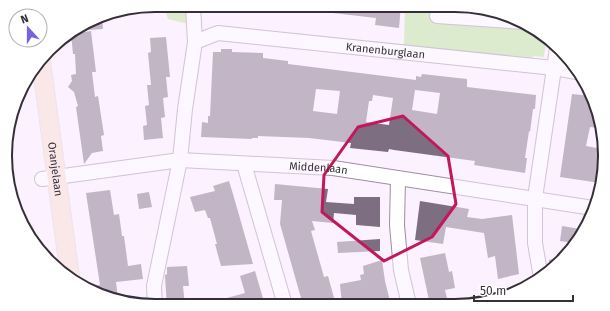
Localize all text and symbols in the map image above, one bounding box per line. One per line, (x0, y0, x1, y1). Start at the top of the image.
north arrow (8, 8, 48, 48)
text: N (19, 12, 30, 27)
street label: Kranenburglaan (345, 40, 426, 61)
street label: Oranjelaan (45, 141, 66, 197)
street label: Middenlaan (289, 159, 349, 177)
scale bar (474, 277, 573, 303)
text: 50 m (480, 284, 506, 298)

